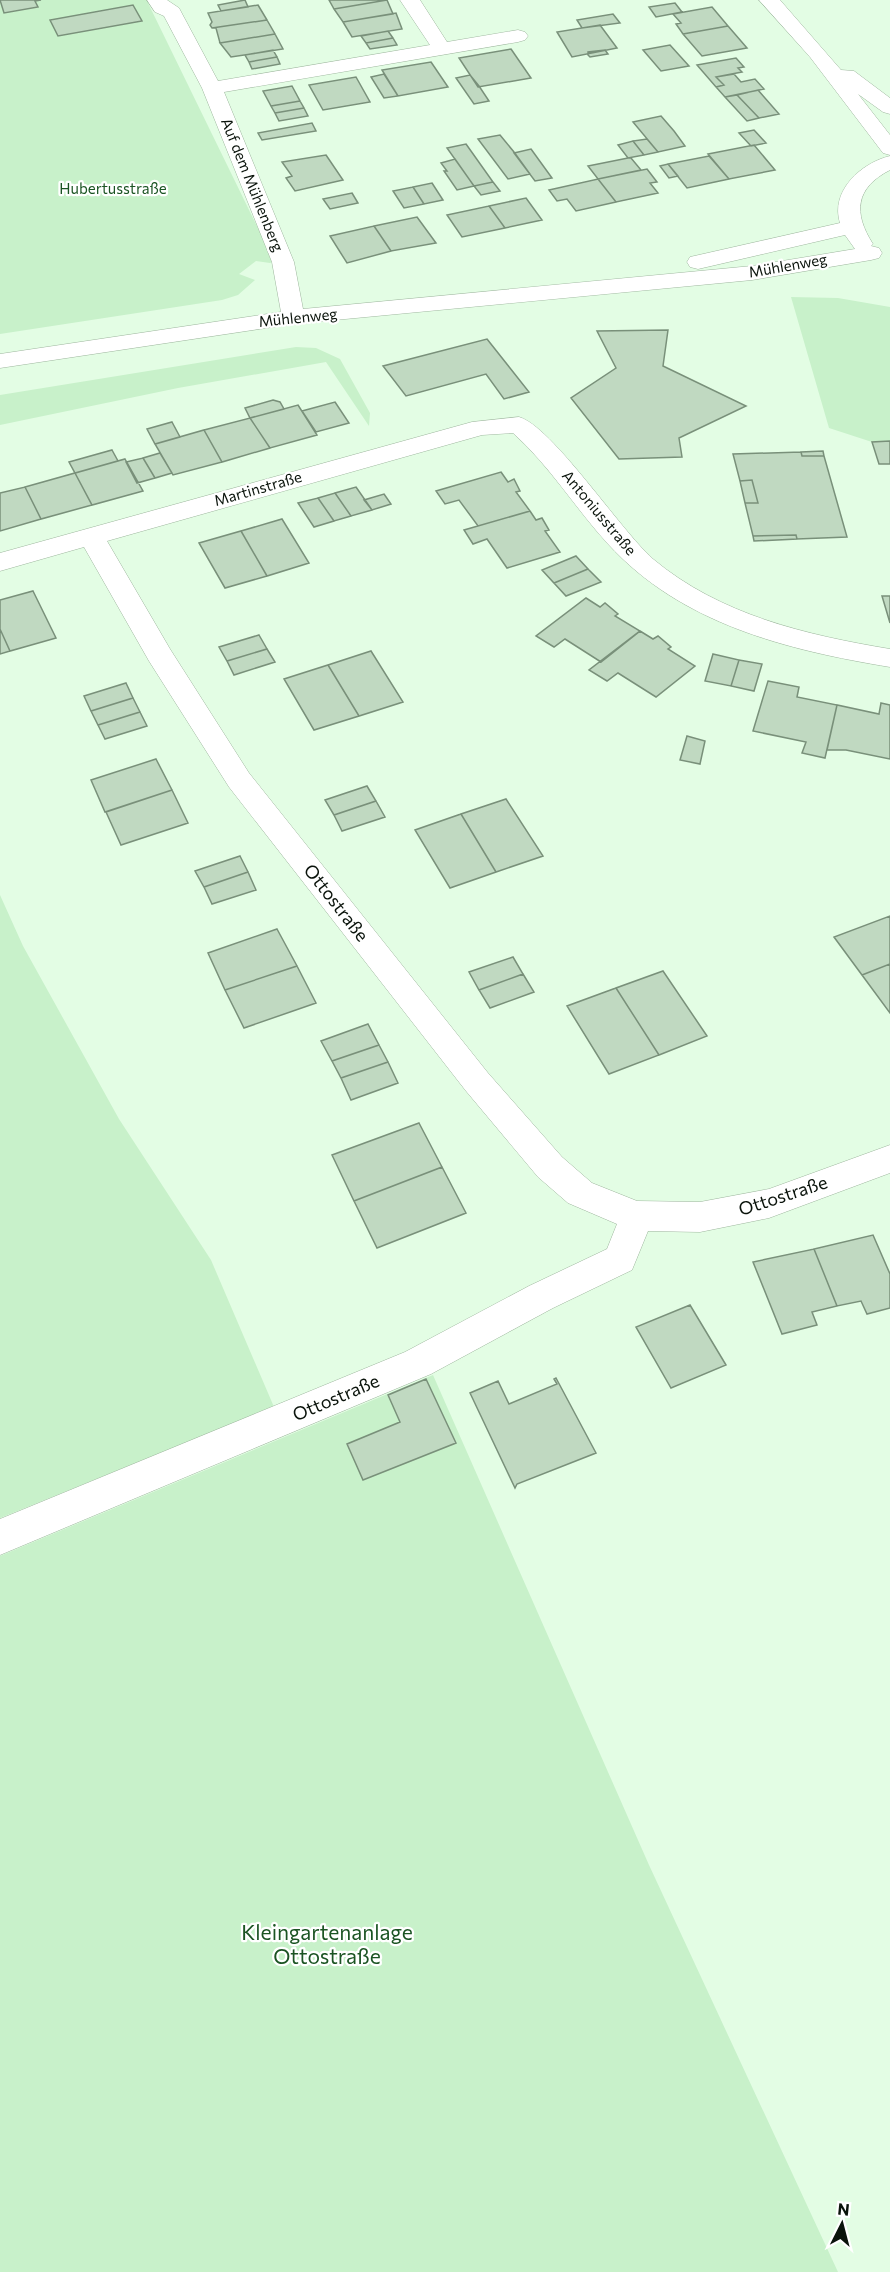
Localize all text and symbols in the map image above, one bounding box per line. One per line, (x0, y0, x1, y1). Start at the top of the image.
street label: Auf dem Mühlenberg (218, 115, 288, 254)
park label: Hubertusstraße (59, 179, 167, 197)
street label: Mühlenweg (747, 249, 828, 281)
street label: Mühlenweg (258, 304, 338, 330)
street label: Antoniusstraße (559, 466, 641, 558)
street label: Martinstraße (212, 467, 304, 509)
street label: Ottostraße (300, 859, 374, 946)
street label: Ottostraße (735, 1170, 830, 1220)
street label: Ottostraße (289, 1369, 382, 1425)
park label: Kleingartenanlage Ottostraße (241, 1919, 413, 1968)
north arrow (812, 2194, 872, 2254)
text: N (837, 2199, 851, 2219)

